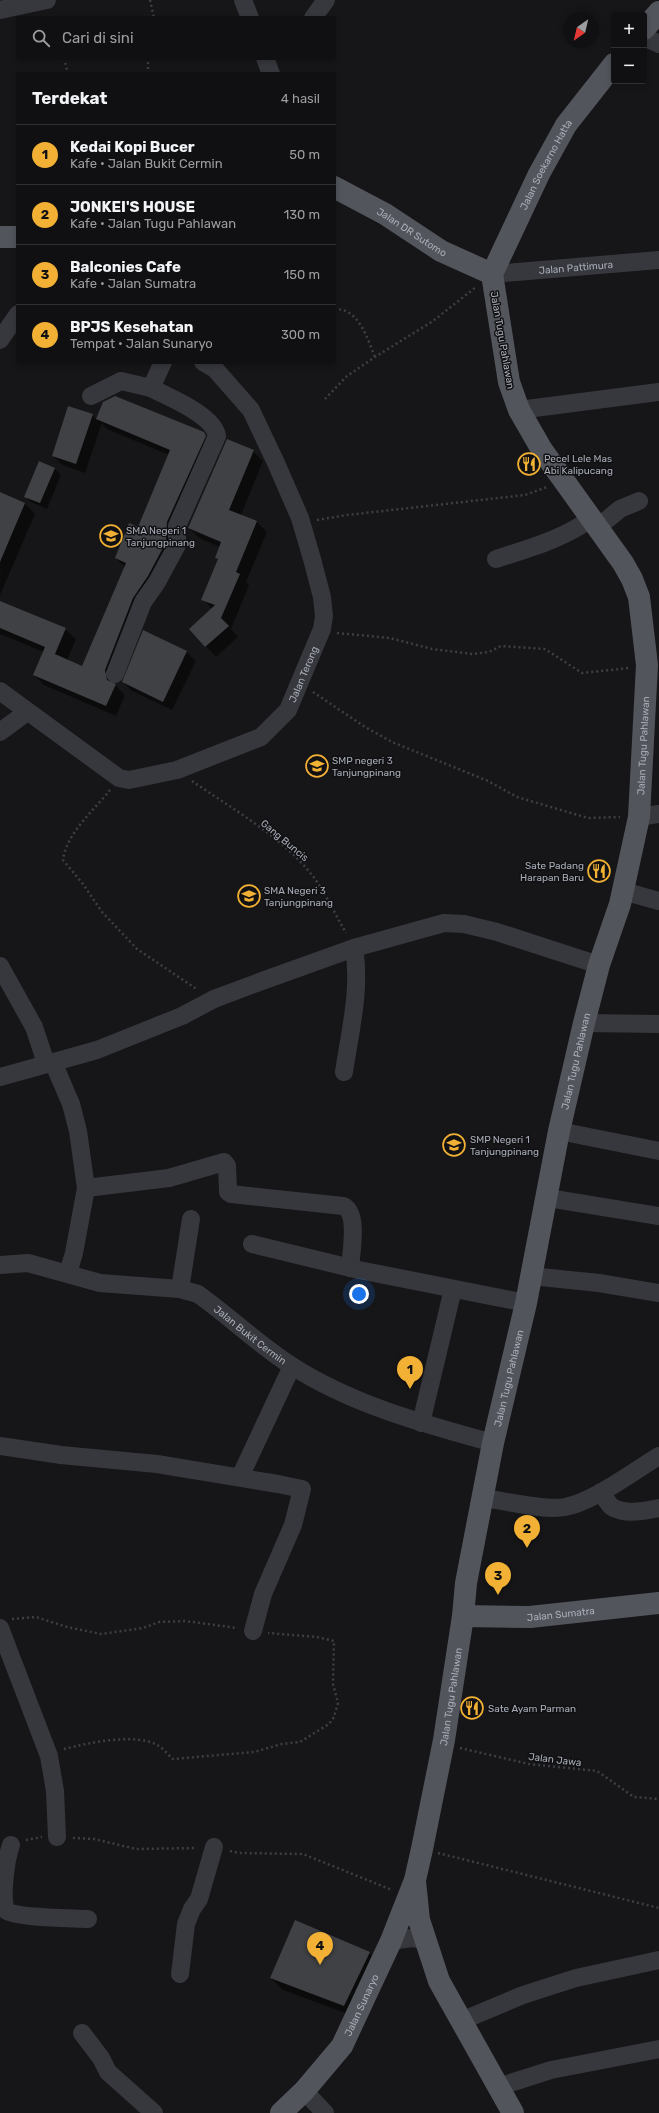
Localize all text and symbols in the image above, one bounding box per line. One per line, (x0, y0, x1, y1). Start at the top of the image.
north arrow (563, 12, 599, 48)
map controls (611, 12, 647, 84)
button: + (611, 12, 647, 48)
search box (16, 16, 336, 60)
icon: search (30, 27, 52, 49)
text: Cari di sini (62, 29, 134, 47)
button: − (611, 48, 647, 84)
text: Terdekat (32, 88, 107, 108)
text: 4 hasil (281, 91, 320, 106)
street label: Jalan Soekarno Hatta (518, 117, 575, 212)
text: Kedai Kopi Bucer (70, 138, 195, 156)
text: 1 (42, 147, 48, 162)
text: 50 m (289, 147, 320, 162)
text: Kafe · Jalan Bukit Cermin (70, 156, 223, 171)
text: JONKEI'S HOUSE (70, 198, 195, 216)
street label: Jalan DR Sutomo (375, 206, 448, 260)
text: 2 (41, 207, 49, 222)
text: 130 m (284, 207, 320, 222)
text: Kafe · Jalan Tugu Pahlawan (70, 216, 236, 231)
text: Balconies Cafe (70, 258, 181, 276)
street label: Jalan Pattimura (538, 259, 613, 277)
text: 3 (41, 267, 49, 282)
text: 150 m (284, 267, 320, 282)
text: Kafe · Jalan Sumatra (70, 276, 196, 291)
street label: Jalan Tugu Pahlawan (488, 290, 517, 390)
text: BPJS Kesehatan (70, 318, 193, 336)
text: 4 (41, 327, 49, 342)
text: 300 m (281, 327, 320, 342)
text: Tempat · Jalan Sunaryo (70, 336, 213, 351)
restaurant icon: Pecel Lele Mas Abi Kalipucang (516, 451, 542, 477)
place label: Pecel Lele Mas Abi Kalipucang (544, 453, 613, 477)
school or university icon: SMA Negeri 1 Tanjungpinang (98, 523, 124, 549)
place label: SMA Negeri 1 Tanjungpinang (126, 525, 195, 549)
street label: Jalan Terong (287, 644, 321, 704)
street label: Jalan Tugu Pahlawan (635, 696, 652, 795)
school or university icon: SMP negeri 3 Tanjungpinang (304, 753, 330, 779)
place label: SMP negeri 3 Tanjungpinang (332, 755, 401, 779)
street label: Gang Buncis (258, 817, 311, 864)
restaurant icon: Sate Padang Harapan Baru (586, 858, 612, 884)
place label: Sate Padang Harapan Baru (520, 860, 584, 884)
school or university icon: SMA Negeri 3 Tanjungpinang (236, 883, 262, 909)
place label: SMA Negeri 3 Tanjungpinang (264, 885, 333, 909)
street label: Jalan Tugu Pahlawan (559, 1012, 593, 1111)
school or university icon: SMP Negeri 1 Tanjungpinang (441, 1132, 467, 1158)
place label: SMP Negeri 1 Tanjungpinang (470, 1134, 539, 1158)
your location (349, 1284, 369, 1304)
street label: Jalan Bukit Cermin (211, 1303, 288, 1367)
street label: Jalan Tugu Pahlawan (492, 1329, 526, 1428)
pin: 1 (397, 1356, 423, 1389)
pin: 2 (514, 1515, 540, 1548)
pin: 3 (485, 1562, 511, 1595)
street label: Jalan Sumatra (526, 1605, 595, 1624)
street label: Jalan Tugu Pahlawan (438, 1647, 465, 1747)
restaurant icon: Sate Ayam Parman (459, 1695, 485, 1721)
place label: Sate Ayam Parman (488, 1703, 576, 1715)
street label: Jalan Jawa (528, 1751, 582, 1769)
pin: 4 (307, 1932, 333, 1965)
street label: Jalan Sunaryo (342, 1972, 382, 2038)

